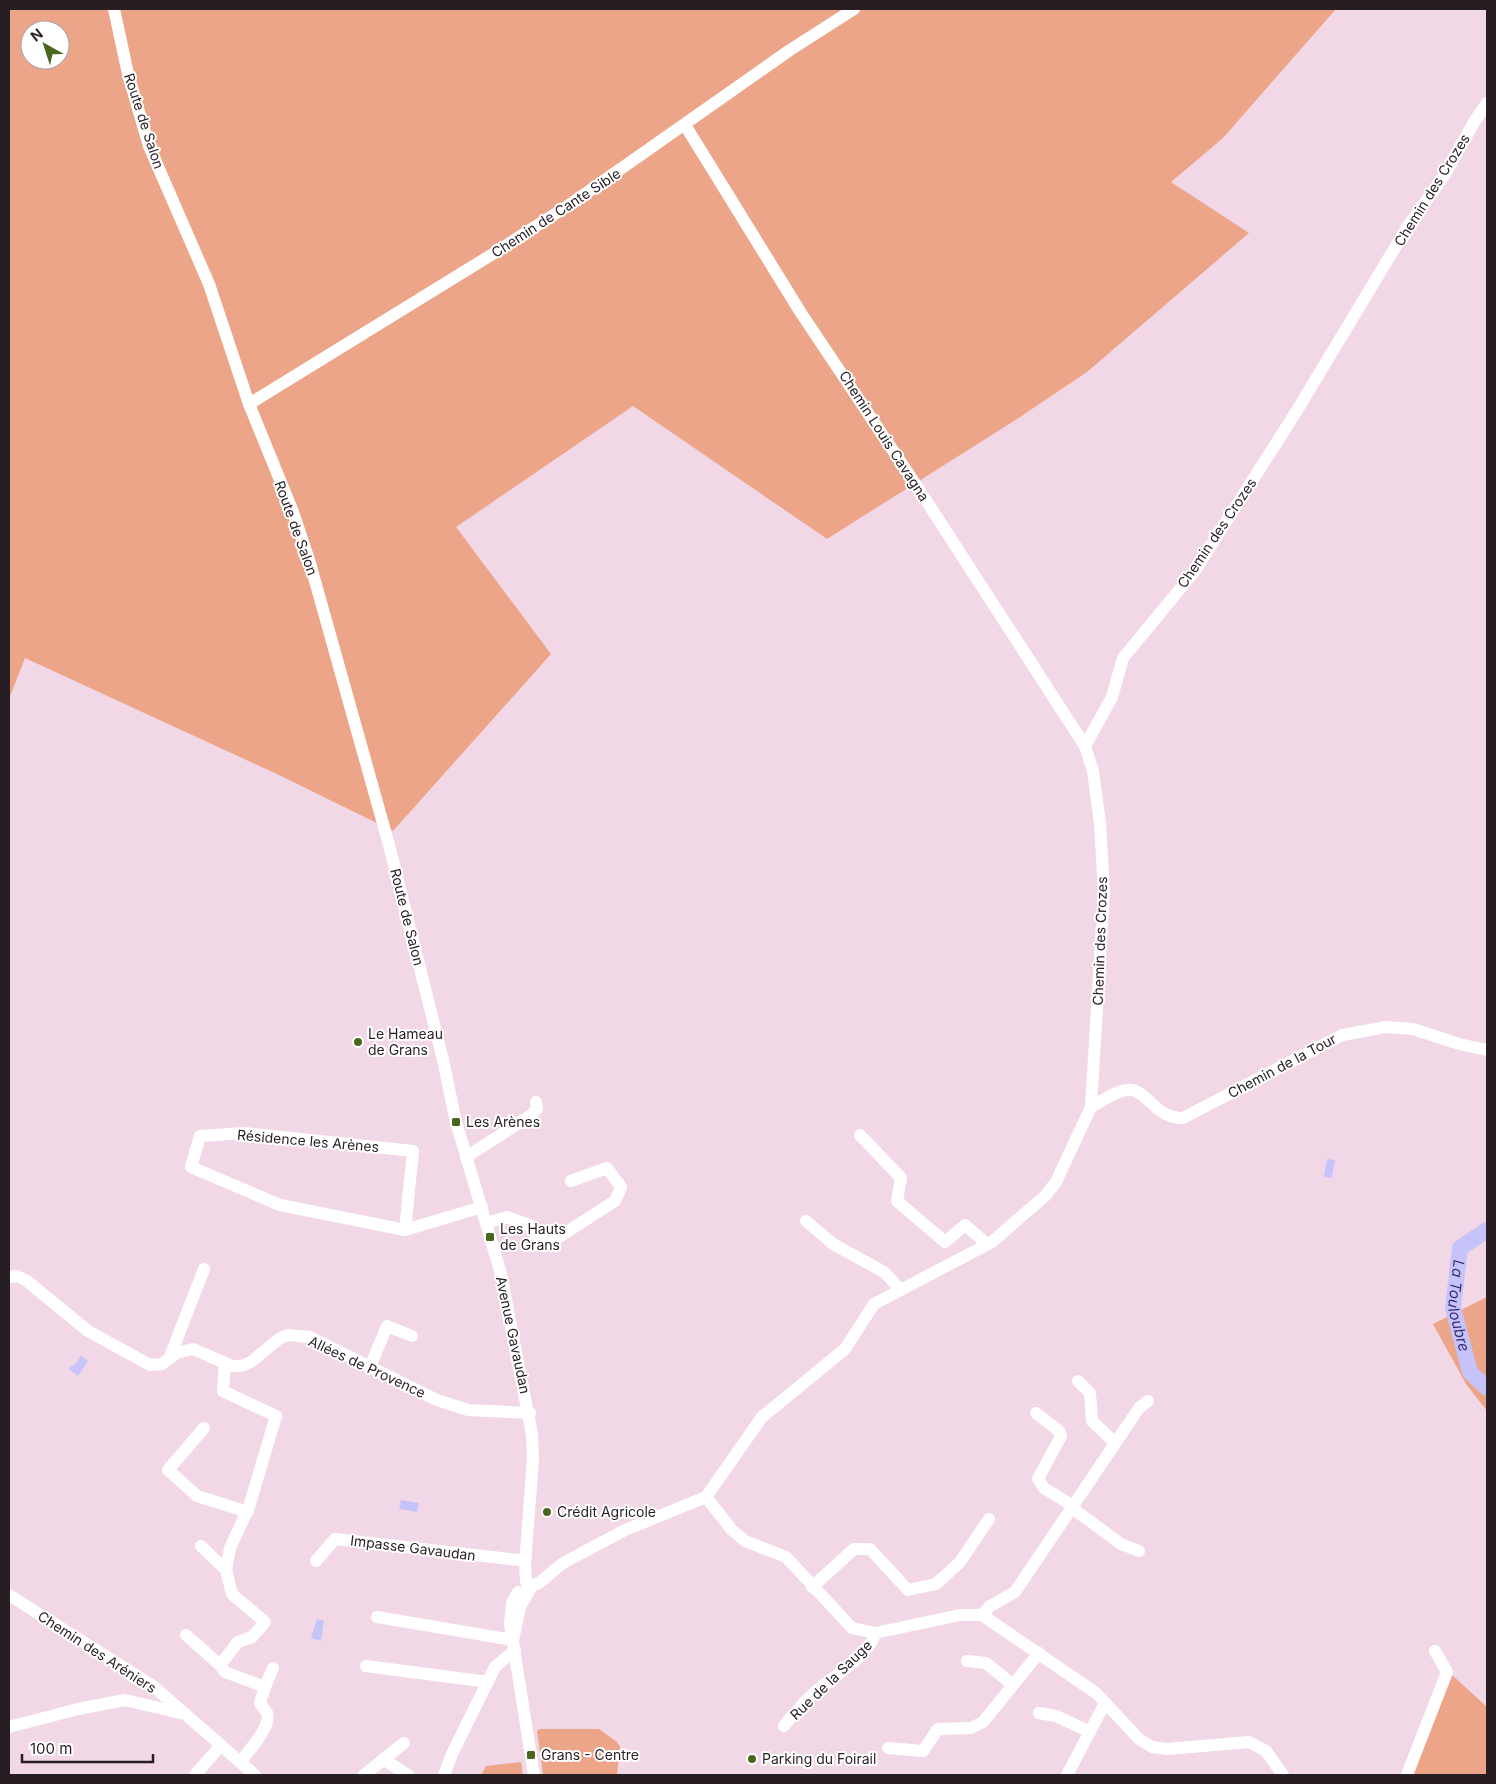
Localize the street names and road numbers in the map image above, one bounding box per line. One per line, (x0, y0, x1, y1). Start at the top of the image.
street label: Route de Salon (121, 71, 168, 171)
street label: Chemin des Crozes (1390, 130, 1473, 249)
street label: Chemin de Cante Sible (488, 164, 624, 261)
street label: Chemin Louis Cavagna (836, 367, 933, 504)
street label: Chemin des Crozes (1173, 474, 1260, 591)
street label: Route de Salon (271, 478, 321, 578)
street label: Route de Salon (387, 867, 428, 967)
street label: Chemin des Crozes (1089, 876, 1110, 1006)
street label: Chemin de la Tour (1225, 1030, 1339, 1101)
street label: Résidence les Arènes (236, 1126, 380, 1155)
street label: Avenue Gavaudan (493, 1275, 534, 1395)
street label: Allées de Provence (306, 1332, 428, 1401)
street label: Impasse Gavaudan (349, 1531, 477, 1564)
street label: Chemin des Aréniers (35, 1607, 160, 1696)
street label: Rue de la Sauge (786, 1636, 875, 1723)

